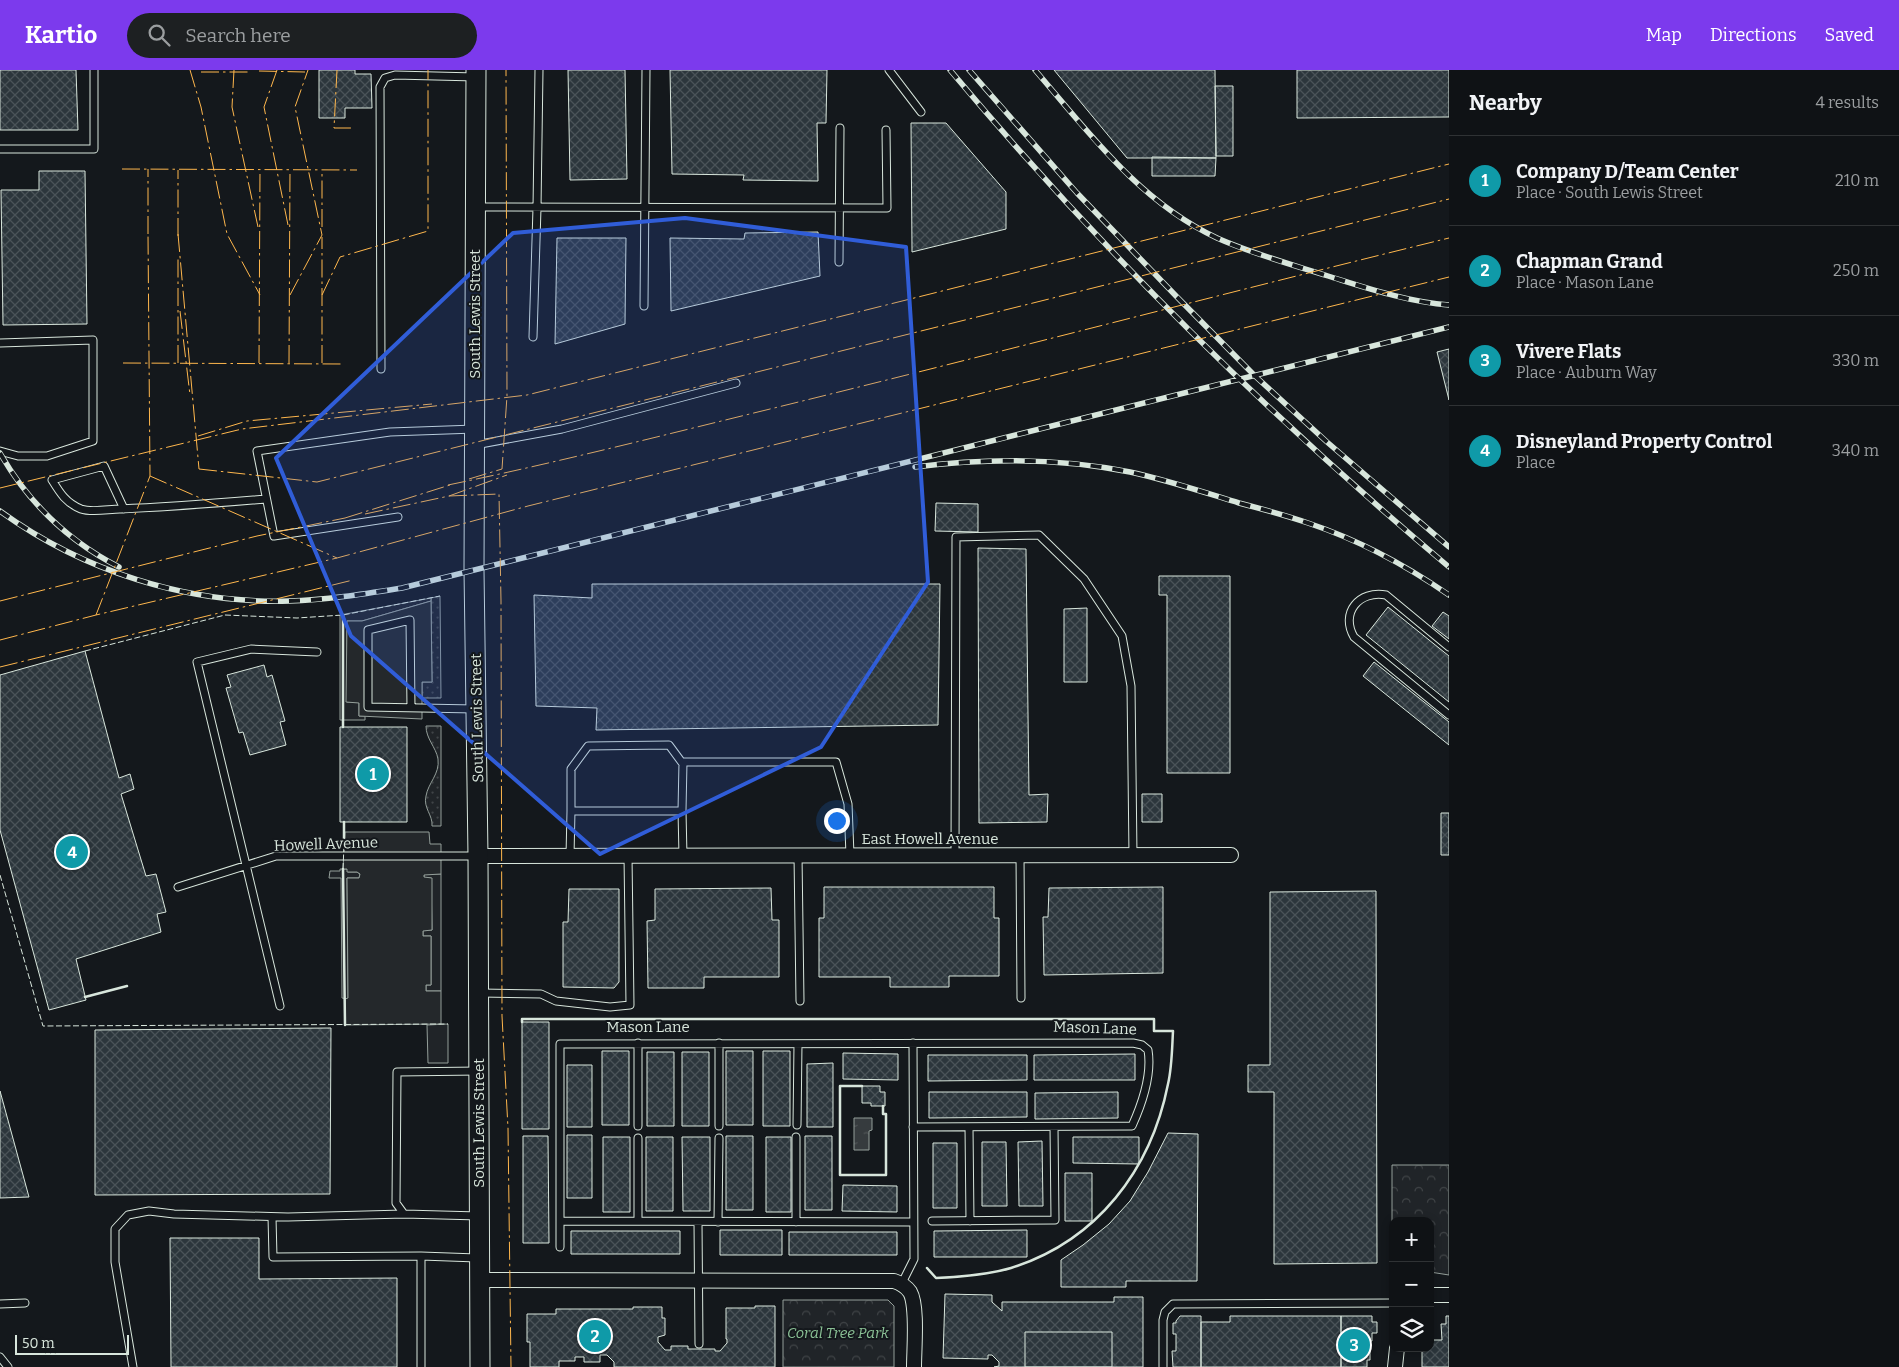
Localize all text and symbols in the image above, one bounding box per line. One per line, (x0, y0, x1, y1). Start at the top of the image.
search box (127, 13, 477, 58)
text: Kartio (25, 21, 97, 49)
icon: search (145, 21, 173, 49)
text: Search here (185, 24, 291, 47)
text: Map (1646, 24, 1682, 46)
text: Directions (1710, 24, 1797, 46)
text: Saved (1825, 24, 1874, 46)
text: Nearby (1469, 90, 1542, 116)
text: 4 results (1816, 93, 1879, 112)
text: Company D/Team Center (1516, 160, 1739, 183)
text: 1 (1482, 171, 1488, 190)
text: 210 m (1835, 171, 1879, 190)
text: Place · South Lewis Street (1516, 183, 1703, 202)
street label: South Lewis Street (466, 249, 484, 379)
text: Chapman Grand (1516, 250, 1663, 273)
text: 2 (1480, 261, 1490, 280)
text: 250 m (1833, 261, 1879, 280)
text: Place · Mason Lane (1516, 273, 1654, 292)
text: Vivere Flats (1516, 340, 1621, 363)
text: 3 (1480, 351, 1490, 370)
text: 330 m (1832, 351, 1879, 370)
text: Place · Auburn Way (1516, 363, 1657, 382)
text: Disneyland Property Control (1516, 430, 1772, 453)
text: 4 (1480, 441, 1490, 460)
text: 340 m (1832, 441, 1879, 460)
text: Place (1516, 453, 1555, 472)
street label: South Lewis Street (467, 653, 487, 783)
pin: 1 (357, 755, 389, 793)
your location (824, 808, 850, 834)
street label: East Howell Avenue (861, 830, 999, 848)
pin: 4 (56, 833, 88, 871)
street label: Howell Avenue (274, 833, 378, 855)
street label: Mason Lane (606, 1018, 690, 1036)
street label: Mason Lane (1053, 1018, 1137, 1038)
street label: South Lewis Street (470, 1058, 488, 1188)
map controls (1389, 1217, 1434, 1352)
button: + (1389, 1217, 1434, 1262)
button: − (1389, 1262, 1434, 1307)
button: layers (1389, 1307, 1434, 1352)
pin: 2 (579, 1317, 611, 1355)
park label: Coral Tree Park (787, 1324, 890, 1342)
pin: 3 (1338, 1326, 1370, 1364)
scale bar (15, 1332, 129, 1355)
text: 50 m (22, 1335, 55, 1352)

